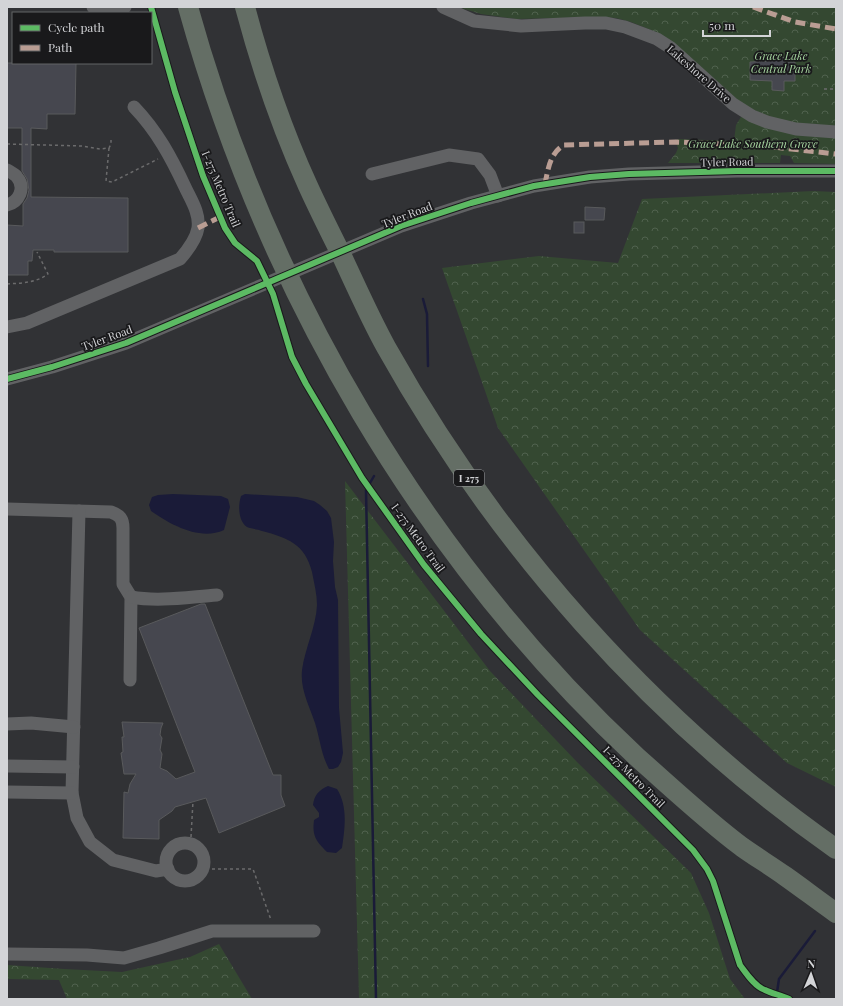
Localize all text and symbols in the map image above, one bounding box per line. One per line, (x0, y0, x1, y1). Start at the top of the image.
legend (12, 12, 152, 64)
scale bar (703, 12, 770, 38)
text: 50 m (709, 17, 735, 33)
text: Cycle path (48, 19, 105, 35)
text: Path (48, 39, 72, 55)
street label: Lakeshore Drive (664, 42, 735, 106)
park label: Grace Lake Central Park (751, 48, 811, 76)
park label: Grace Lake Southern Grove (688, 136, 818, 151)
street label: I-275 Metro Trail (199, 148, 244, 229)
street label: Tyler Road (700, 154, 754, 169)
street label: Tyler Road (379, 198, 435, 231)
street label: Tyler Road (79, 321, 135, 354)
road number: I 275 (454, 470, 484, 486)
street label: I-275 Metro Trail (388, 500, 448, 575)
street label: I-275 Metro Trail (600, 743, 668, 811)
north arrow (791, 954, 831, 994)
text: N (807, 956, 816, 971)

